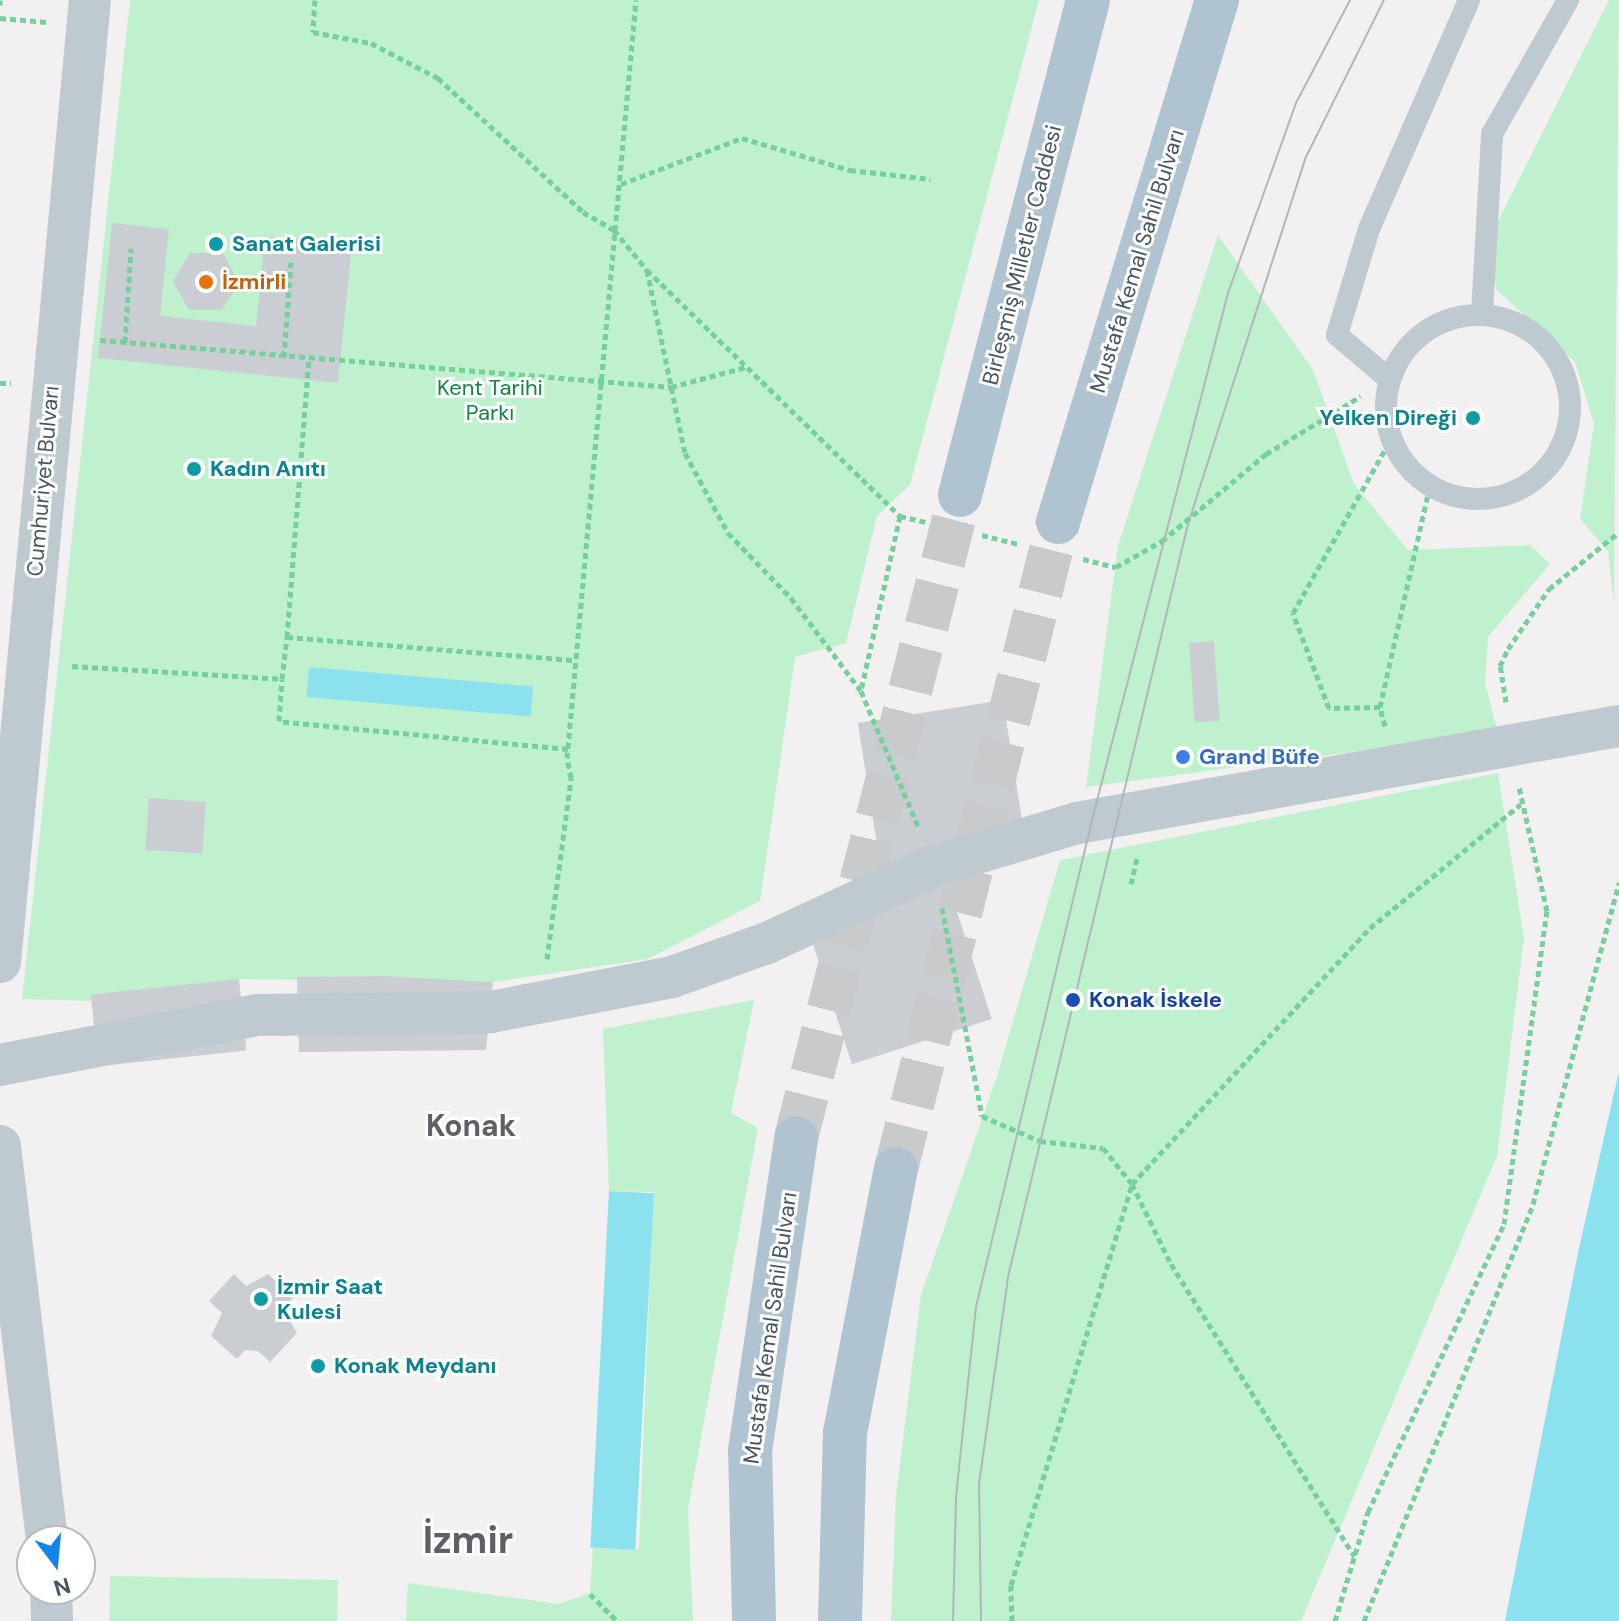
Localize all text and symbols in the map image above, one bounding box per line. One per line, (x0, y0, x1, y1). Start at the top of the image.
street label: Birleşmiş Milletler Caddesi (977, 122, 1067, 388)
street label: Mustafa Kemal Sahil Bulvarı (1084, 126, 1190, 396)
place label: Sanat Galerisi (232, 231, 381, 257)
marker: Sanat Galerisi (207, 235, 225, 253)
place label: İzmirli (222, 269, 286, 295)
marker: İzmirli (197, 273, 215, 291)
park label: Kent Tarihi Parkı (437, 374, 543, 426)
street label: Cumhuriyet Bulvarı (22, 385, 64, 577)
place label: Yelken Direği (1320, 405, 1457, 431)
marker: Yelken Direği (1464, 409, 1482, 427)
place label: Kadın Anıtı (210, 456, 326, 482)
marker: Kadın Anıtı (185, 460, 203, 478)
place label: Grand Büfe (1199, 744, 1320, 770)
marker: Grand Büfe (1174, 748, 1192, 766)
place label: Konak İskele (1089, 987, 1222, 1013)
marker: Konak İskele (1064, 991, 1082, 1009)
district label: Konak (426, 1108, 516, 1144)
street label: Mustafa Kemal Sahil Bulvarı (738, 1190, 802, 1466)
place label: İzmir Saat Kulesi (277, 1273, 383, 1324)
marker: İzmir Saat Kulesi (252, 1290, 270, 1308)
place label: Konak Meydanı (334, 1353, 496, 1379)
marker: Konak Meydanı (309, 1357, 327, 1375)
district label: İzmir (423, 1518, 513, 1564)
north arrow (16, 1525, 96, 1605)
text: N (50, 1570, 74, 1603)

